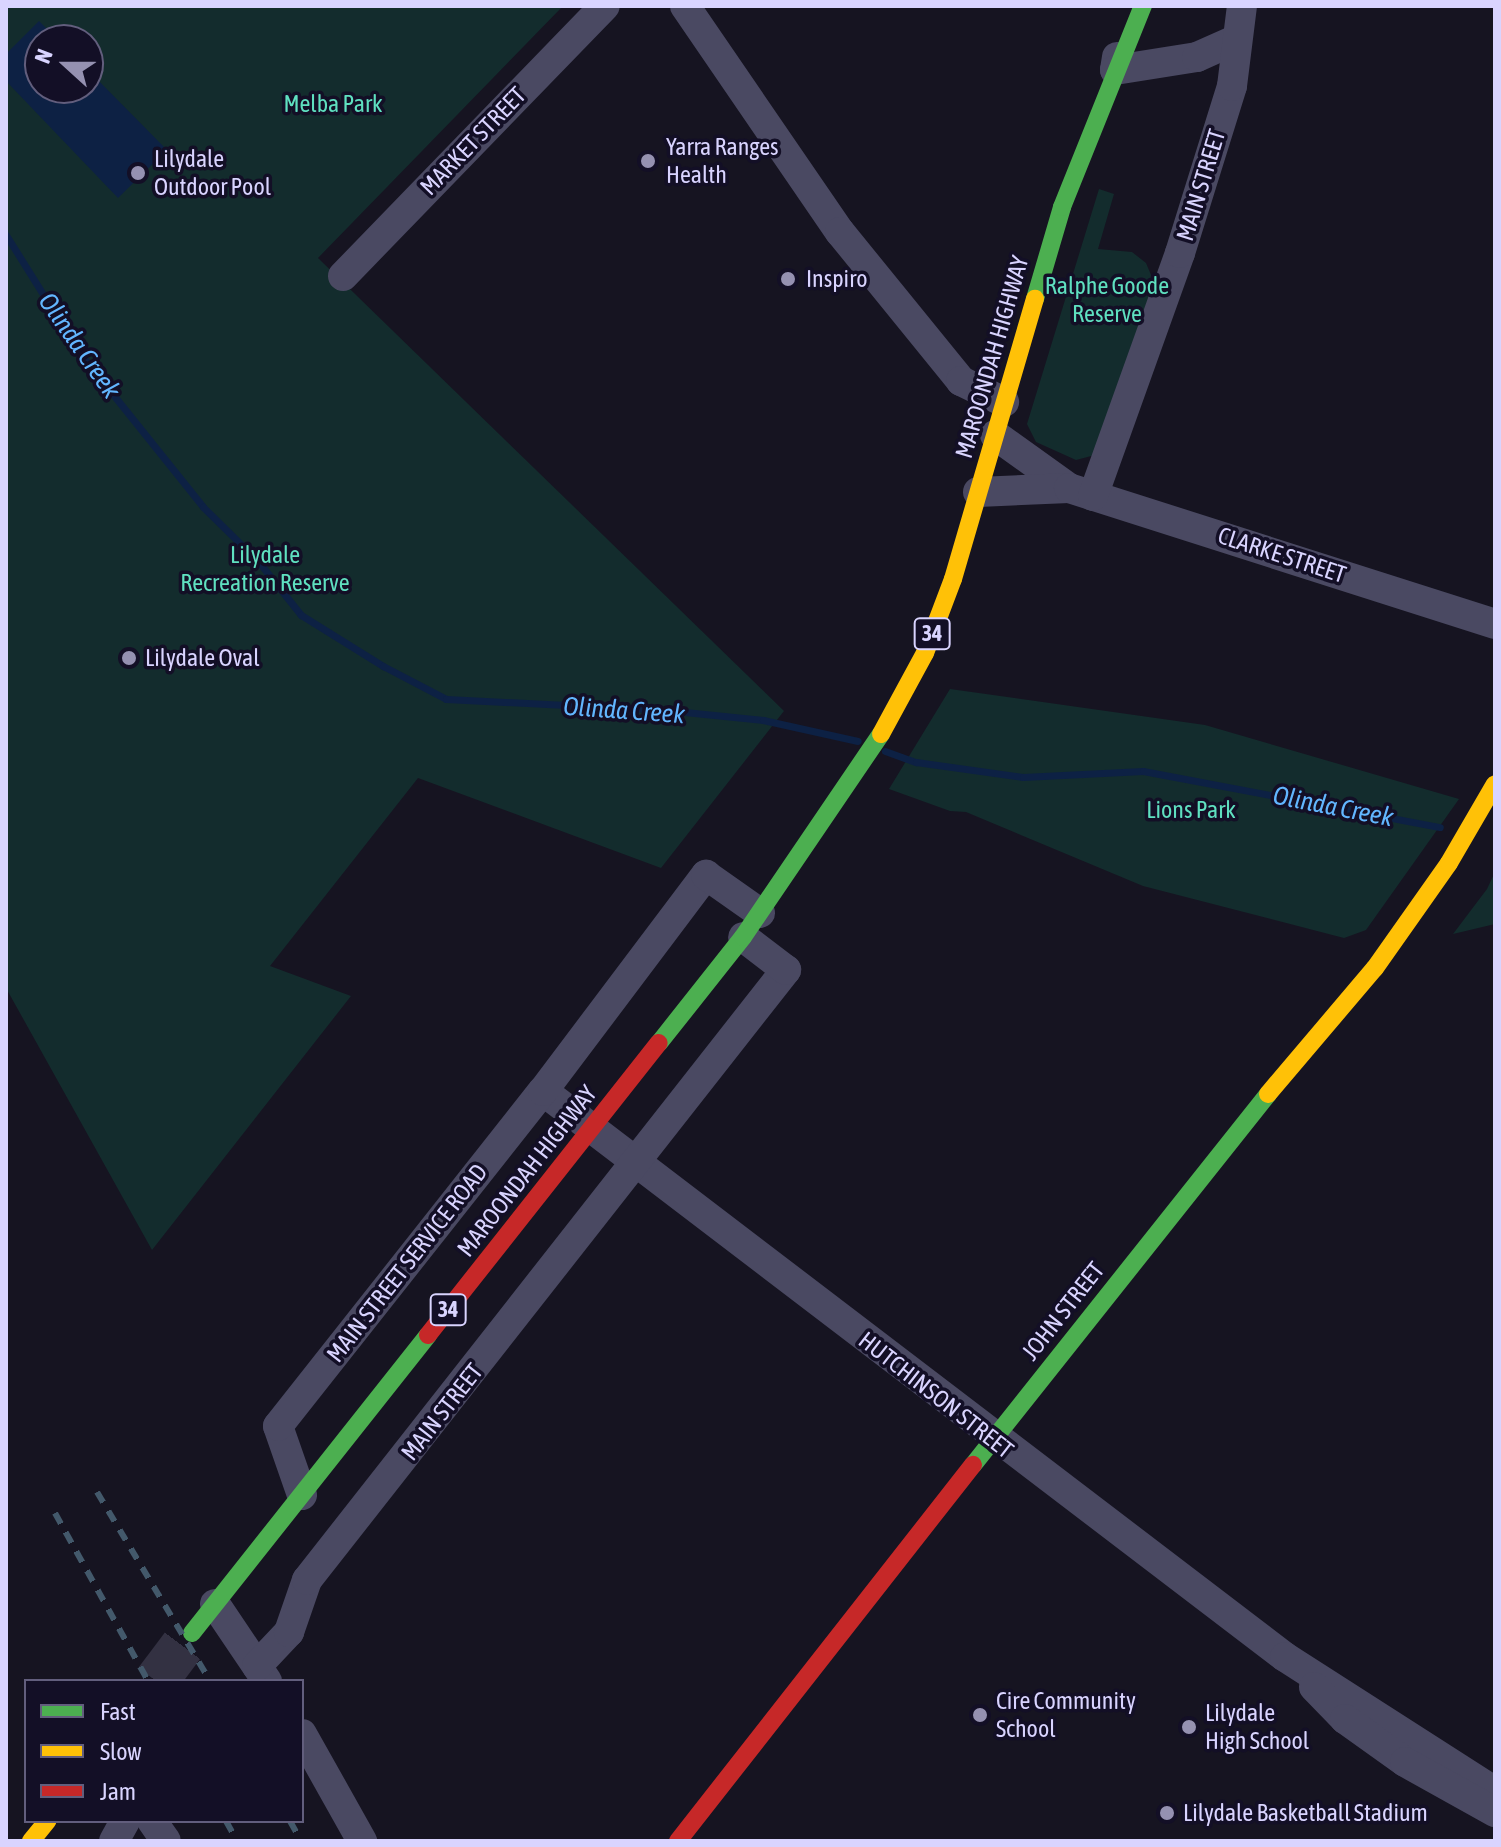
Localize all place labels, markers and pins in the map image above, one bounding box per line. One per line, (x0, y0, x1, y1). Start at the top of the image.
place label: Yarra Ranges Health (666, 133, 779, 189)
place label: Lilydale Outdoor Pool (154, 145, 271, 201)
marker: Yarra Ranges Health (637, 150, 659, 172)
marker: Lilydale Outdoor Pool (129, 164, 147, 182)
place label: Inspiro (806, 265, 867, 293)
marker: Inspiro (777, 268, 799, 290)
place label: Lilydale Oval (145, 644, 260, 672)
marker: Lilydale Oval (120, 649, 138, 667)
place label: Cire Community School (996, 1687, 1136, 1743)
place label: Lilydale High School (1205, 1699, 1309, 1755)
marker: Cire Community School (971, 1706, 989, 1724)
marker: Lilydale High School (1180, 1718, 1198, 1736)
place label: Lilydale Basketball Stadium (1183, 1799, 1428, 1827)
marker: Lilydale Basketball Stadium (1158, 1804, 1176, 1822)

